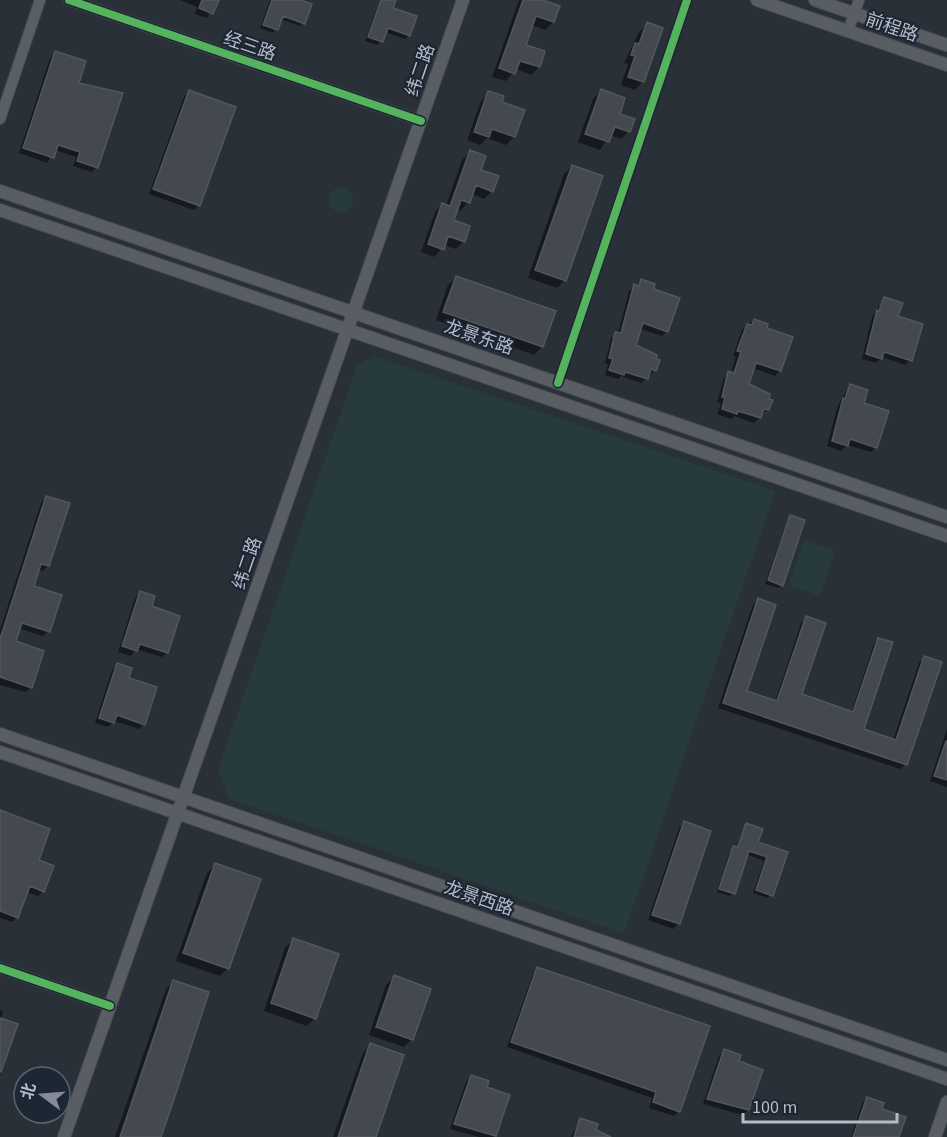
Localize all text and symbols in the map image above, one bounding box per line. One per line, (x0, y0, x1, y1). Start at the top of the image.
street label: 前程路 (862, 7, 921, 48)
street label: 经三路 (220, 26, 279, 67)
street label: 纬二路 (400, 41, 441, 100)
street label: 龙景东路 (441, 314, 517, 361)
street label: 纬二路 (227, 534, 268, 593)
street label: 龙景西路 (441, 875, 517, 922)
north arrow (12, 1065, 72, 1125)
text: 北 (16, 1080, 41, 1102)
scale bar (743, 1086, 898, 1124)
text: 100 m (752, 1095, 797, 1120)

